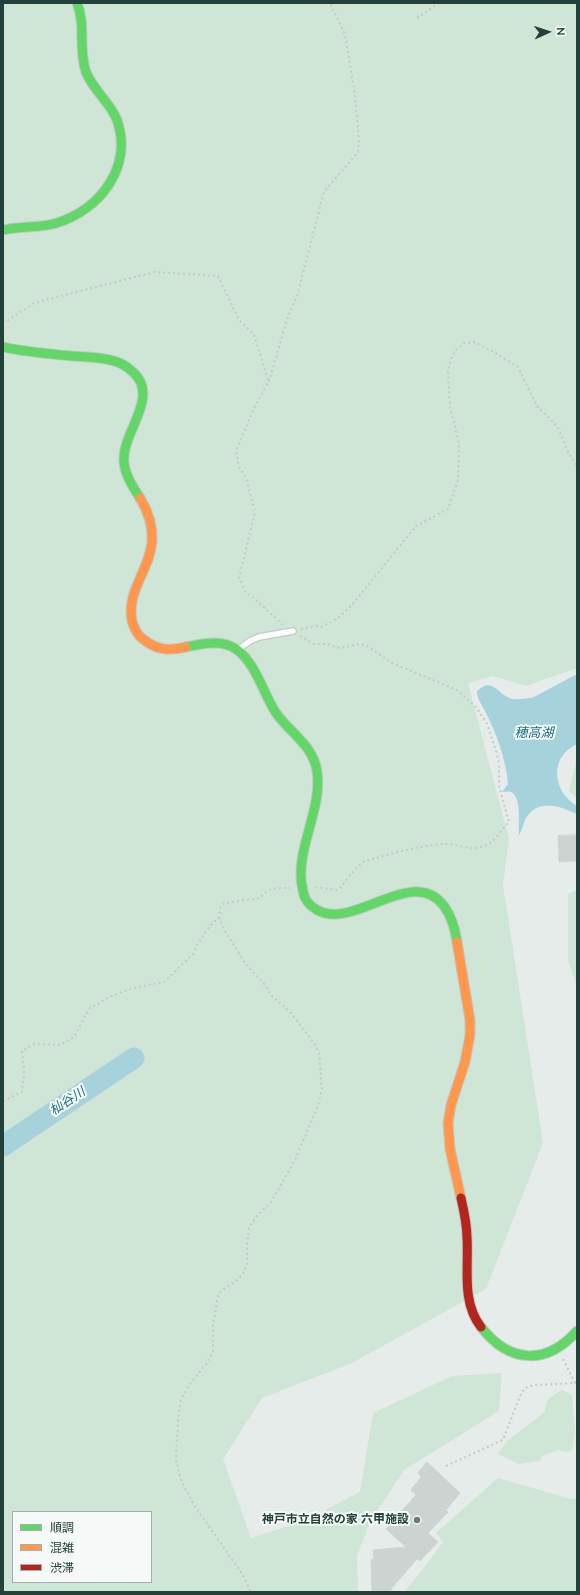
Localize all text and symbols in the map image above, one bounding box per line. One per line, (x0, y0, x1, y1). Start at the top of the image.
north arrow (528, 12, 568, 52)
text: N (553, 27, 568, 36)
water label: 穂高湖 (515, 726, 553, 742)
water label: 杣谷川 (47, 1085, 89, 1119)
legend (12, 1511, 152, 1583)
place label: 神戸市立自然の家 六甲施設 (262, 1513, 409, 1527)
marker: 神戸市立自然の家 六甲施設 (412, 1515, 422, 1525)
text: 順調 (50, 1520, 74, 1536)
text: 混雑 (50, 1540, 74, 1556)
text: 渋滞 (50, 1560, 74, 1576)

